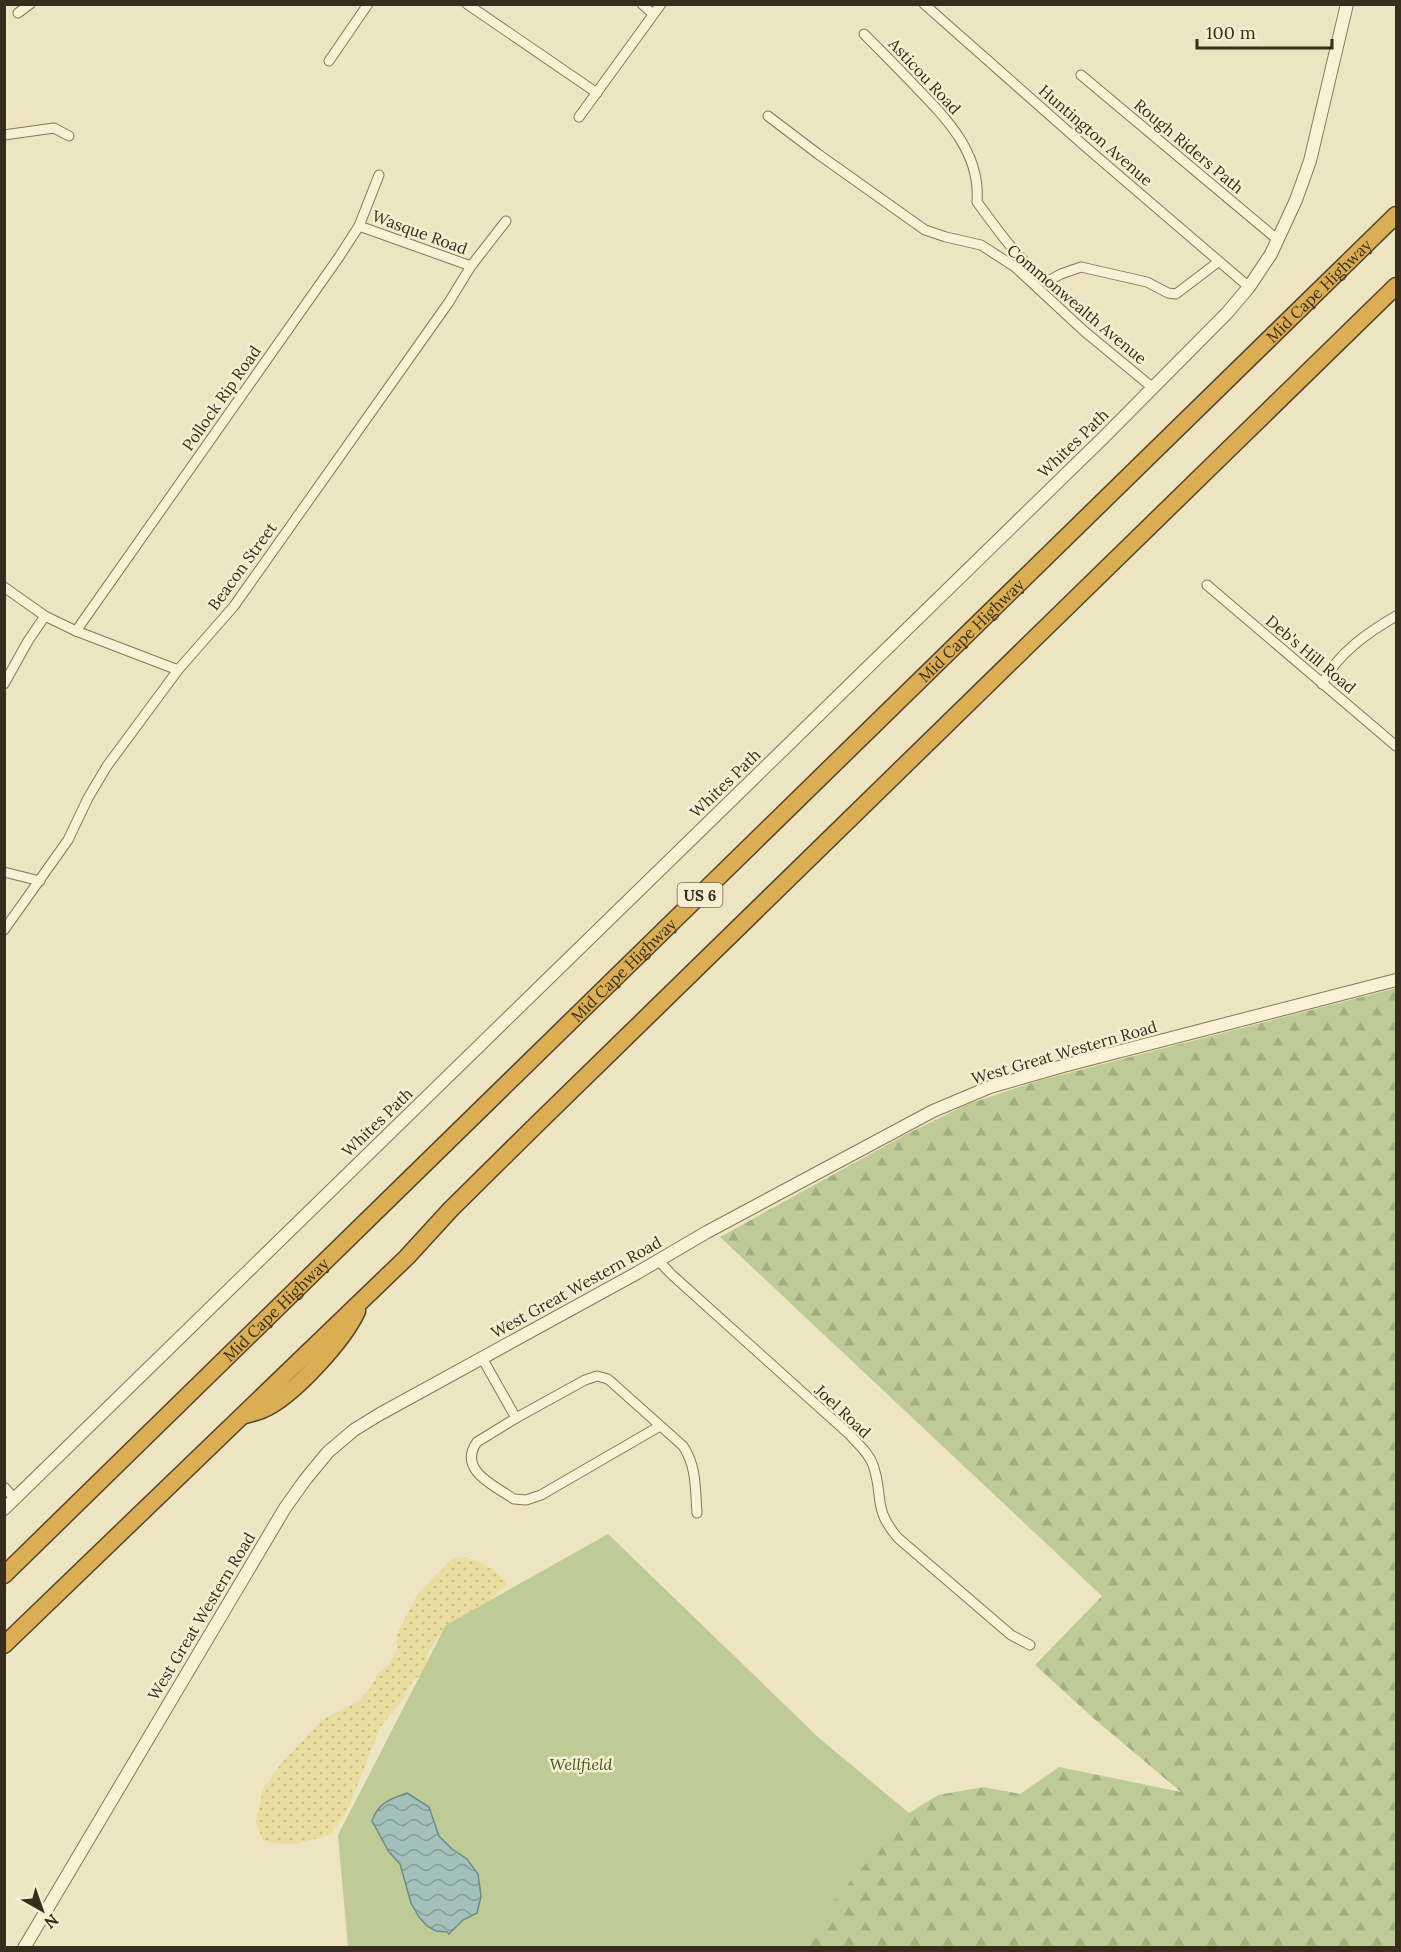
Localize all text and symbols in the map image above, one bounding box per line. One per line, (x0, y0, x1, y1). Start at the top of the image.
scale bar (1197, 12, 1332, 50)
text: 100 m (1206, 21, 1256, 44)
street label: Asticou Road (884, 33, 966, 119)
street label: Huntington Avenue (1035, 80, 1157, 190)
street label: Rough Riders Path (1130, 94, 1248, 198)
street label: Wasque Road (370, 206, 471, 259)
street label: Mid Cape Highway (1262, 234, 1376, 347)
street label: Commonwealth Avenue (1003, 240, 1151, 368)
street label: Pollock Rip Road (177, 341, 265, 454)
street label: Whites Path (1033, 404, 1113, 482)
street label: Beacon Street (203, 517, 281, 614)
street label: Mid Cape Highway (914, 574, 1028, 686)
street label: Deb's Hill Road (1262, 610, 1360, 698)
street label: Whites Path (685, 744, 765, 822)
road number: US 6 (678, 883, 722, 907)
street label: Mid Cape Highway (566, 913, 681, 1026)
street label: West Great Western Road (969, 1016, 1160, 1088)
street label: Whites Path (337, 1083, 417, 1161)
street label: West Great Western Road (487, 1231, 665, 1342)
street label: Mid Cape Highway (219, 1253, 333, 1365)
street label: Joel Road (810, 1379, 876, 1442)
street label: West Great Western Road (143, 1528, 259, 1704)
park label: Wellfield (550, 1754, 613, 1774)
north arrow (12, 1880, 72, 1940)
text: N (40, 1910, 63, 1933)

